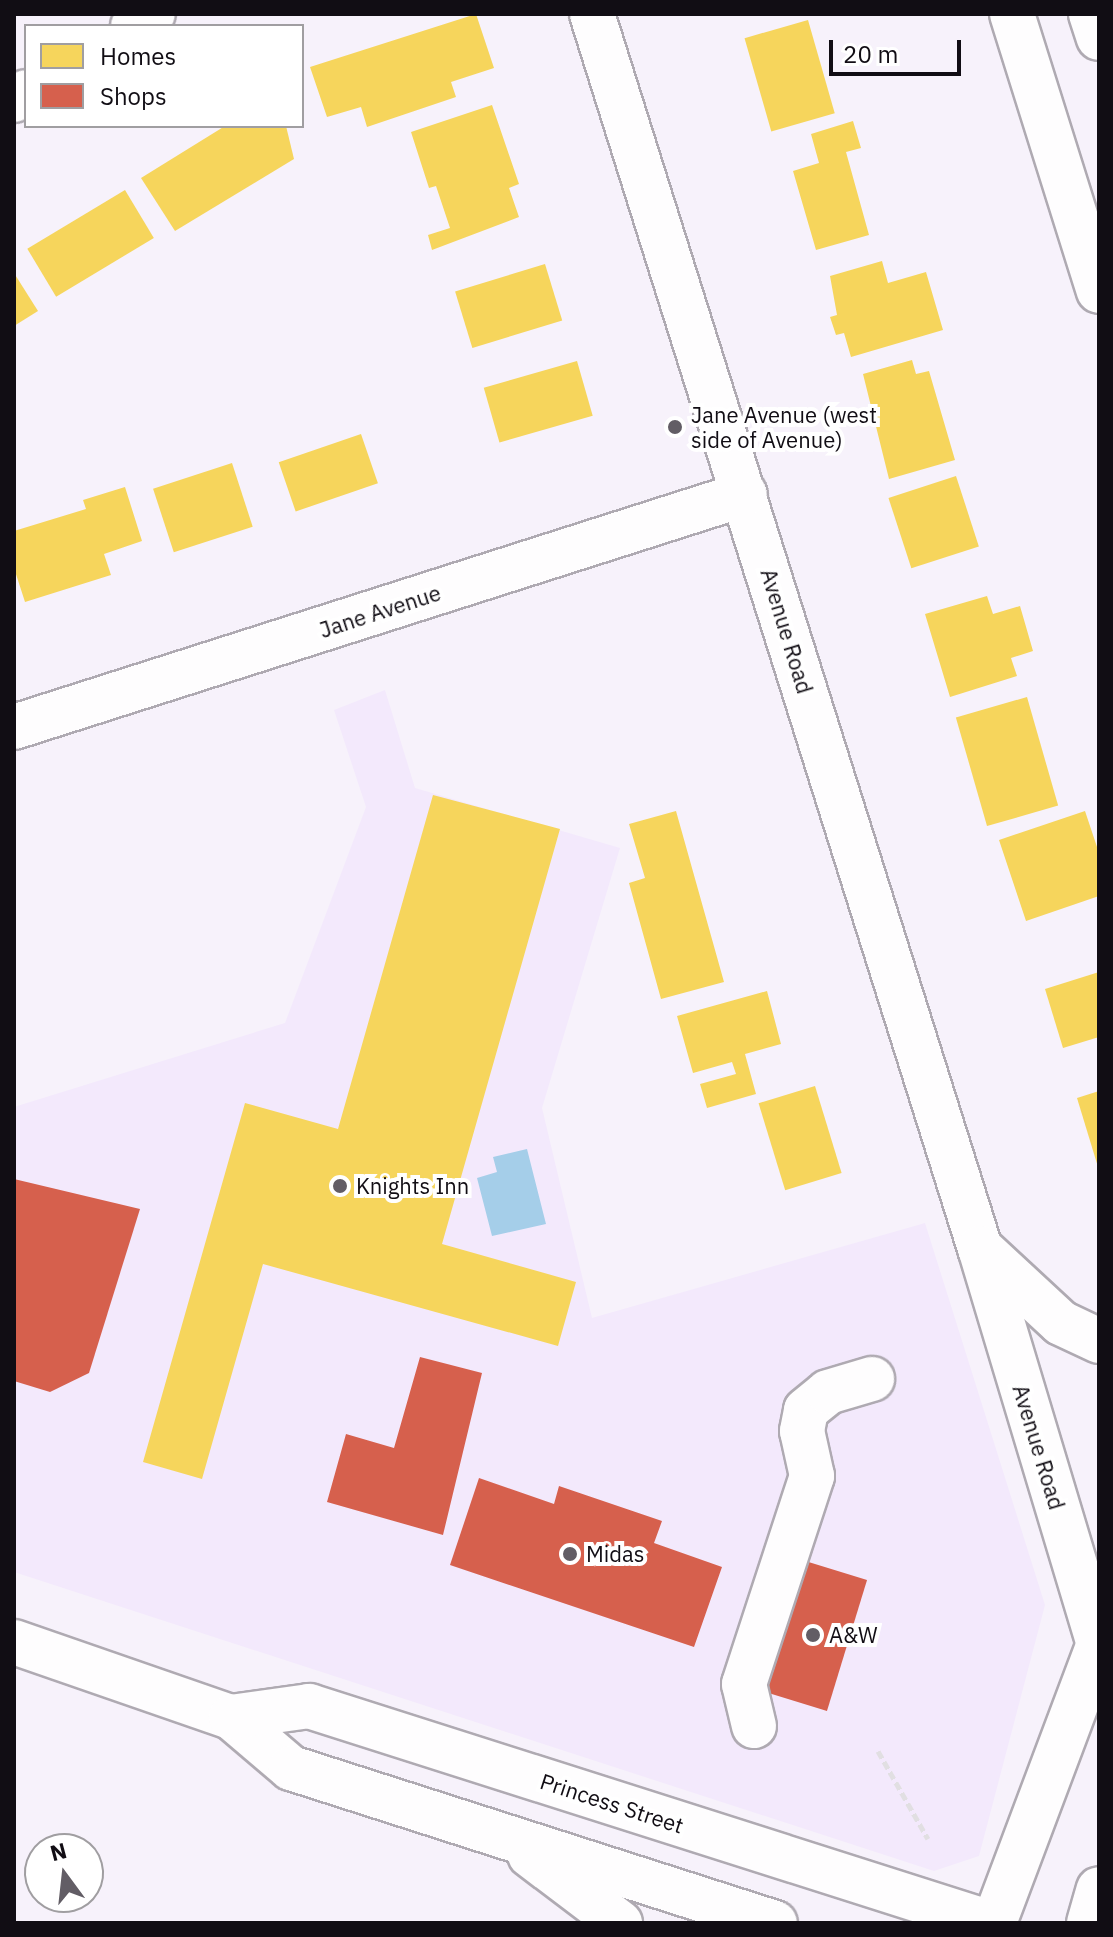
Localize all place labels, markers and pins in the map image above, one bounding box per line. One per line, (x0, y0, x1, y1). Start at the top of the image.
place label: Jane Avenue (west side of Avenue) (691, 401, 877, 452)
marker: Jane Avenue (west side of Avenue) (666, 418, 684, 436)
place label: Knights Inn (356, 1173, 469, 1199)
marker: Knights Inn (331, 1177, 349, 1195)
place label: Midas (586, 1541, 645, 1567)
marker: Midas (561, 1545, 579, 1563)
place label: A&W (829, 1622, 878, 1648)
marker: A&W (804, 1626, 822, 1644)

